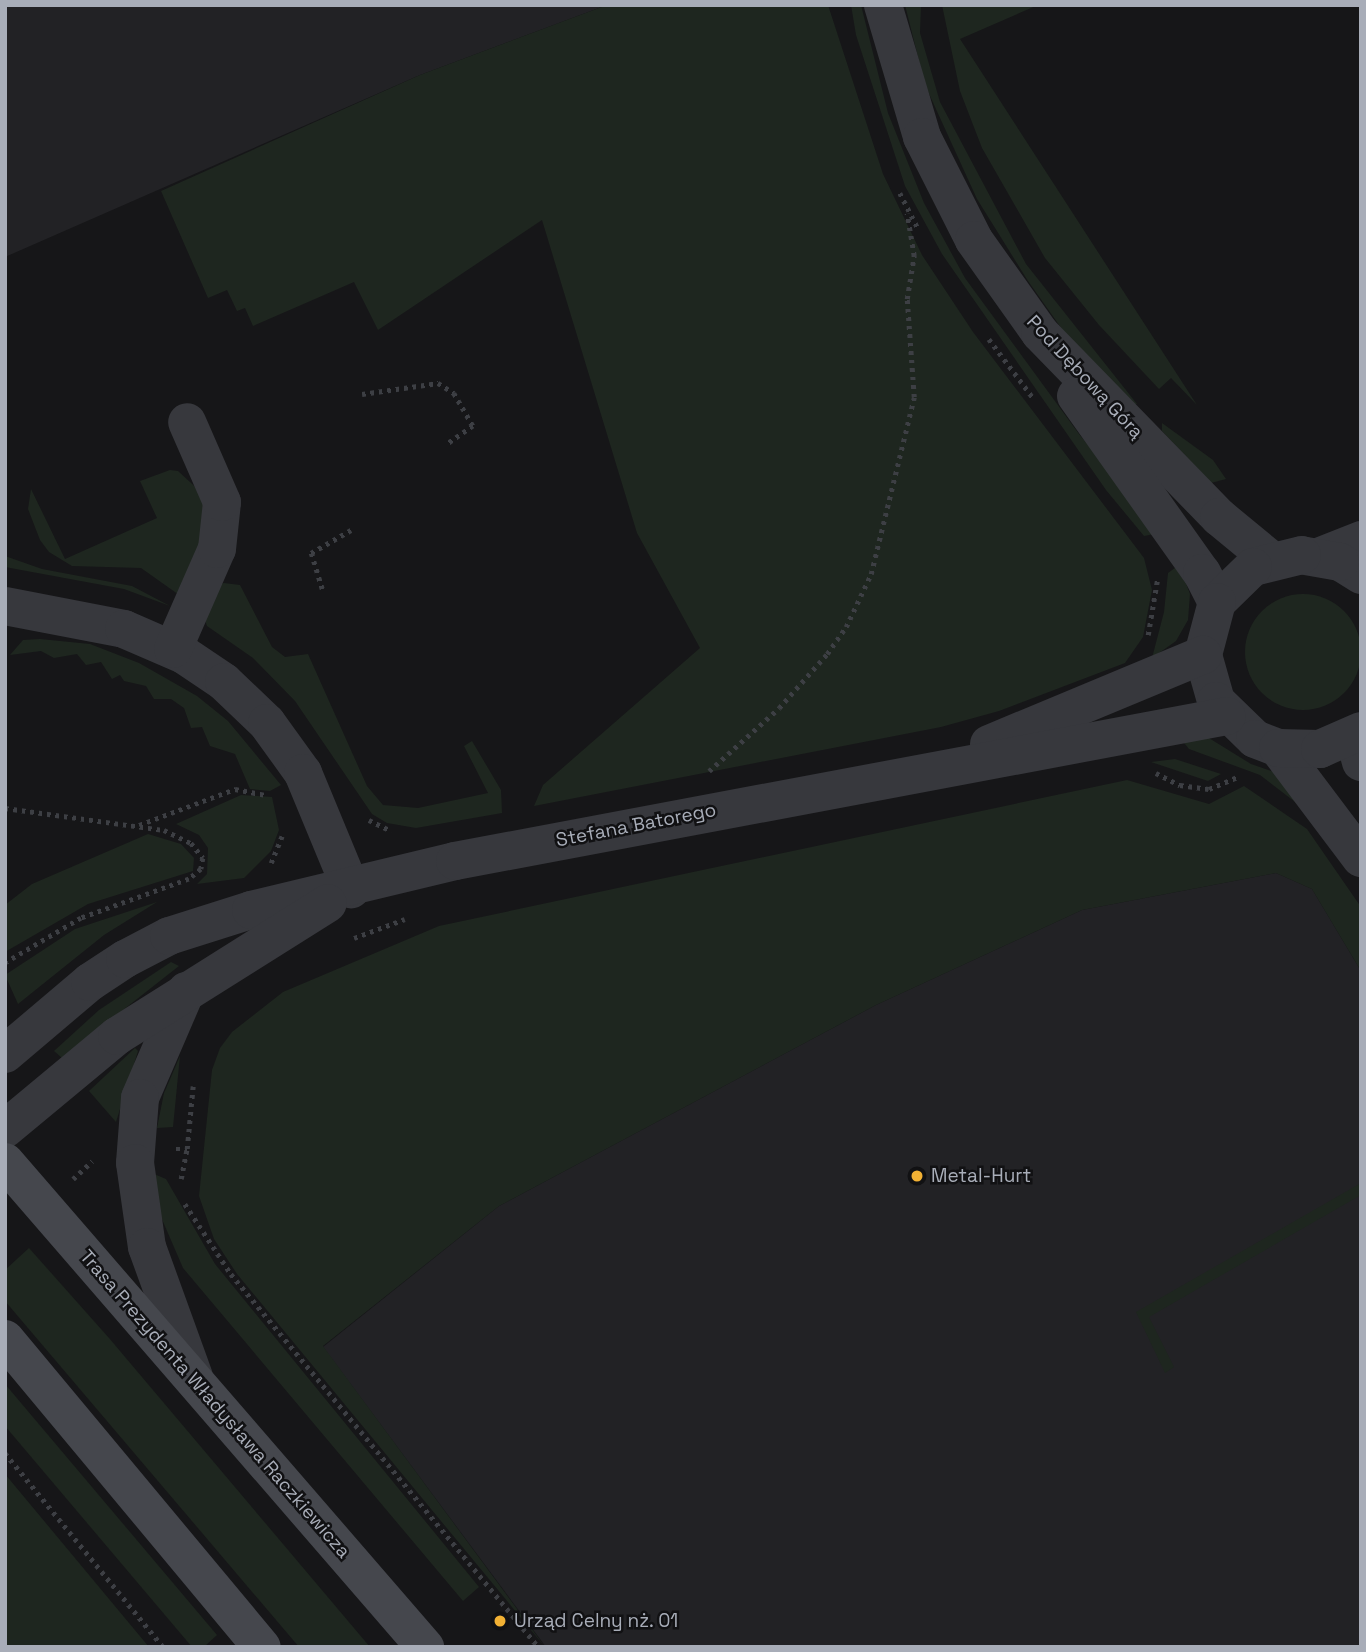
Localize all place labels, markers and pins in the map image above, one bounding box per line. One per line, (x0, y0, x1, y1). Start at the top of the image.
place label: Metal-Hurt (931, 1165, 1031, 1187)
marker: Metal-Hurt (909, 1168, 925, 1184)
place label: Urząd Celny nż. 01 (514, 1610, 679, 1632)
marker: Urząd Celny nż. 01 (492, 1613, 508, 1629)

